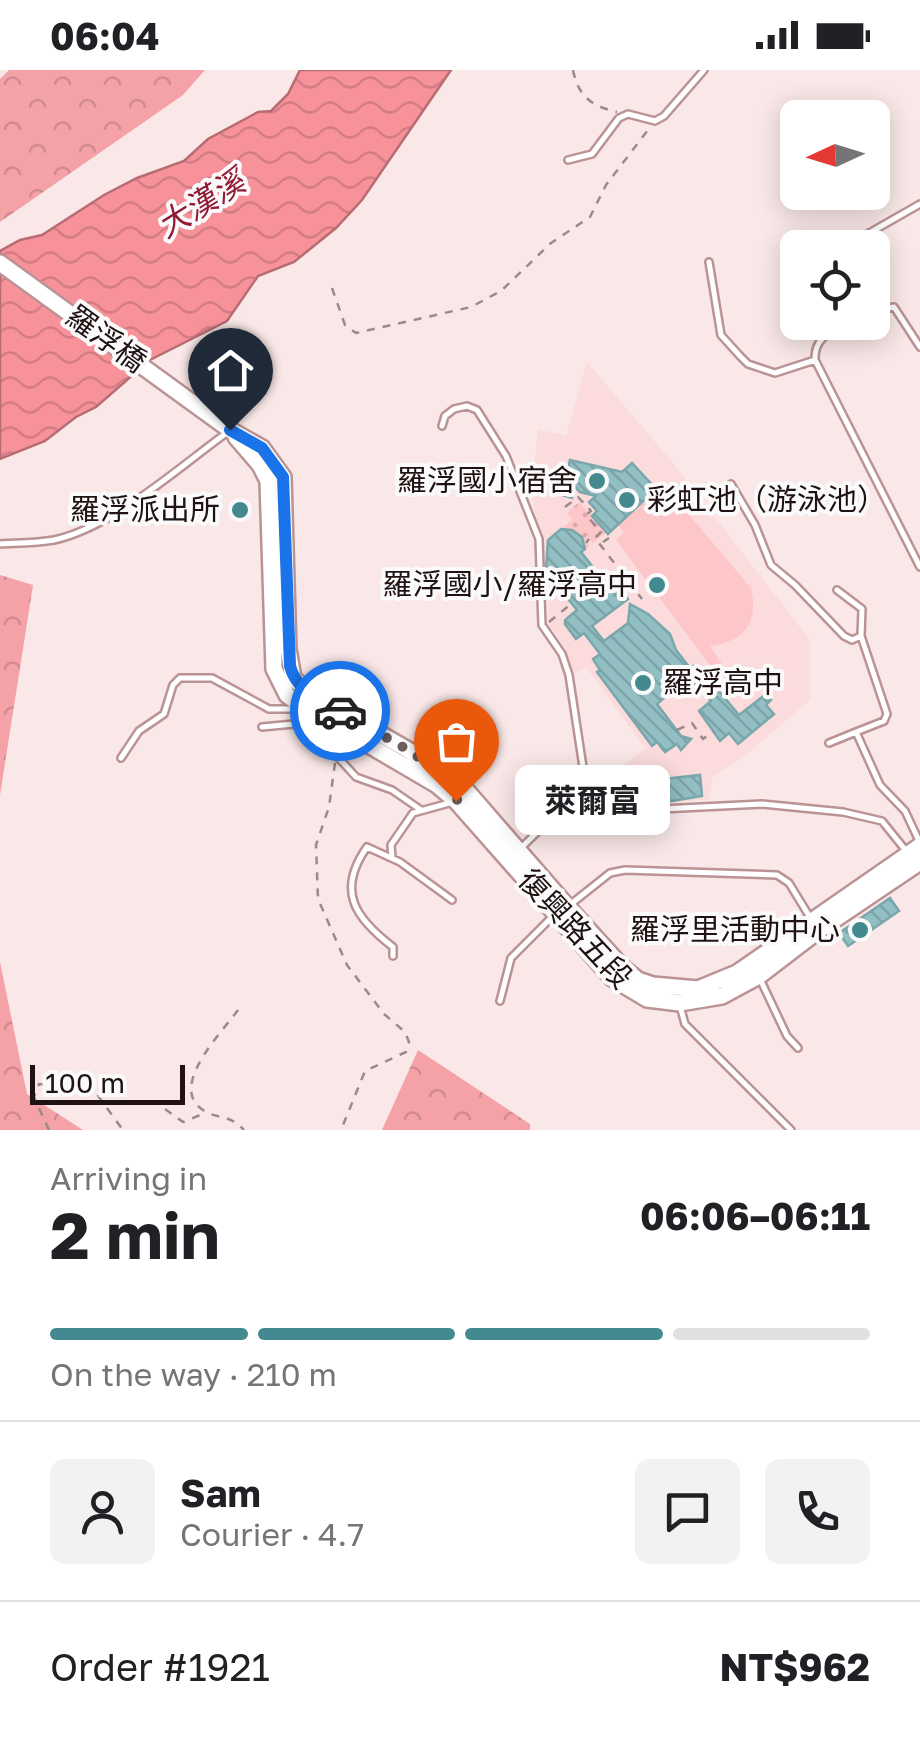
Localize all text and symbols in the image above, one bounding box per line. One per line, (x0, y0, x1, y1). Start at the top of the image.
text: 06:04 (50, 13, 159, 58)
north arrow (780, 100, 890, 210)
map controls (780, 100, 890, 340)
water label: 大漢溪 (150, 159, 255, 245)
button: locate (780, 230, 890, 340)
street label: 羅浮橋 (60, 297, 154, 379)
pin (188, 328, 273, 431)
icon: home (203, 343, 258, 398)
place label: 羅浮國小宿舍 (397, 462, 577, 498)
marker: 羅浮國小宿舍 (586, 470, 608, 492)
place label: 彩虹池（游泳池） (647, 481, 887, 517)
marker: 彩虹池（游泳池） (616, 489, 638, 511)
place label: 羅浮派出所 (70, 491, 220, 527)
marker: 羅浮派出所 (229, 499, 251, 521)
place label: 羅浮國小/羅浮高中 (383, 566, 637, 602)
marker: 羅浮國小/羅浮高中 (646, 574, 668, 596)
courier (290, 661, 390, 761)
place label: 羅浮高中 (663, 664, 783, 700)
marker: 羅浮高中 (632, 672, 654, 694)
icon: car (313, 684, 368, 739)
pin (414, 699, 499, 802)
icon: bag (429, 714, 484, 769)
callout: 萊爾富 (516, 766, 671, 836)
text: 萊爾富 (544, 781, 641, 819)
street label: 復興路五段 (511, 861, 640, 995)
place label: 羅浮里活動中心 (630, 911, 840, 947)
marker: 羅浮里活動中心 (849, 919, 871, 941)
scale bar (30, 1060, 185, 1104)
text: 100 m (45, 1066, 125, 1099)
text: Arriving in (50, 1159, 207, 1197)
text: 06:06–06:11 (640, 1193, 870, 1238)
text: 2 min (50, 1195, 220, 1273)
text: On the way · 210 m (50, 1355, 337, 1393)
button: person (50, 1459, 155, 1564)
button: chat (635, 1459, 740, 1564)
button: phone (765, 1459, 870, 1564)
text: Sam (180, 1470, 261, 1515)
text: Courier · 4.7 (180, 1515, 364, 1553)
text: Order #1921 (50, 1644, 270, 1689)
text: NT$962 (720, 1644, 870, 1689)

